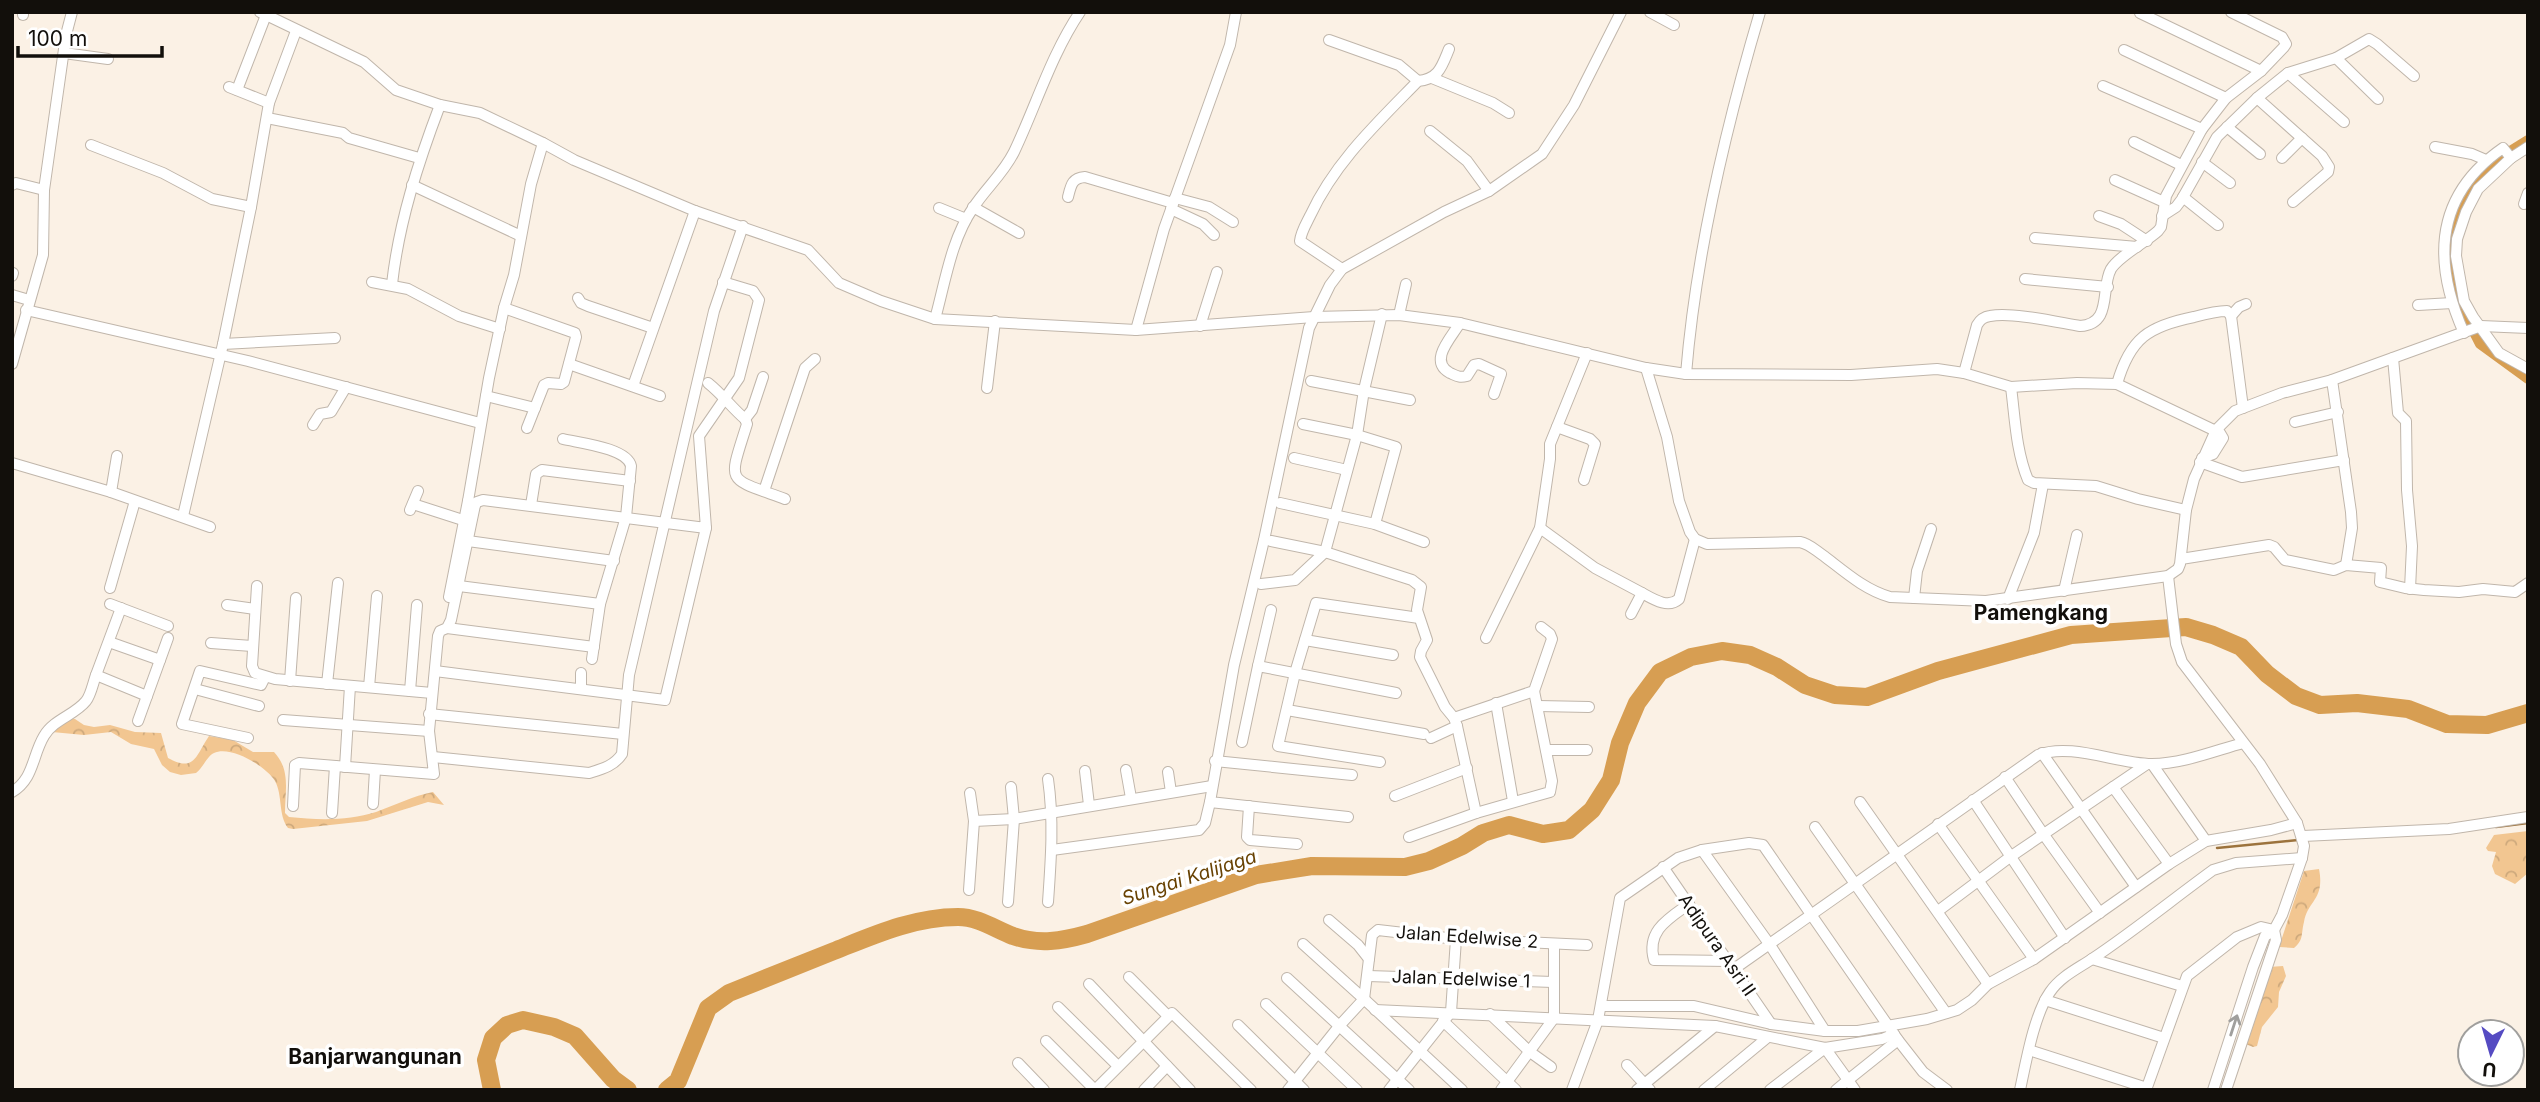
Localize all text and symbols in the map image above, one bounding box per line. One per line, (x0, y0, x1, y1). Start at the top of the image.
scale bar (18, 14, 161, 58)
text: 100 m (28, 26, 87, 51)
district label: Pamengkang (1974, 600, 2108, 625)
water label: Sungai Kalijaga (1119, 845, 1260, 910)
street label: Adipura Asri II (1675, 890, 1760, 1000)
street label: Jalan Edelwise 2 (1395, 921, 1539, 952)
street label: Jalan Edelwise 1 (1391, 966, 1531, 991)
one-way arrow (2229, 1014, 2241, 1036)
north arrow (2456, 1018, 2526, 1088)
district label: Banjarwangunan (288, 1044, 462, 1069)
text: U (2482, 1057, 2497, 1082)

